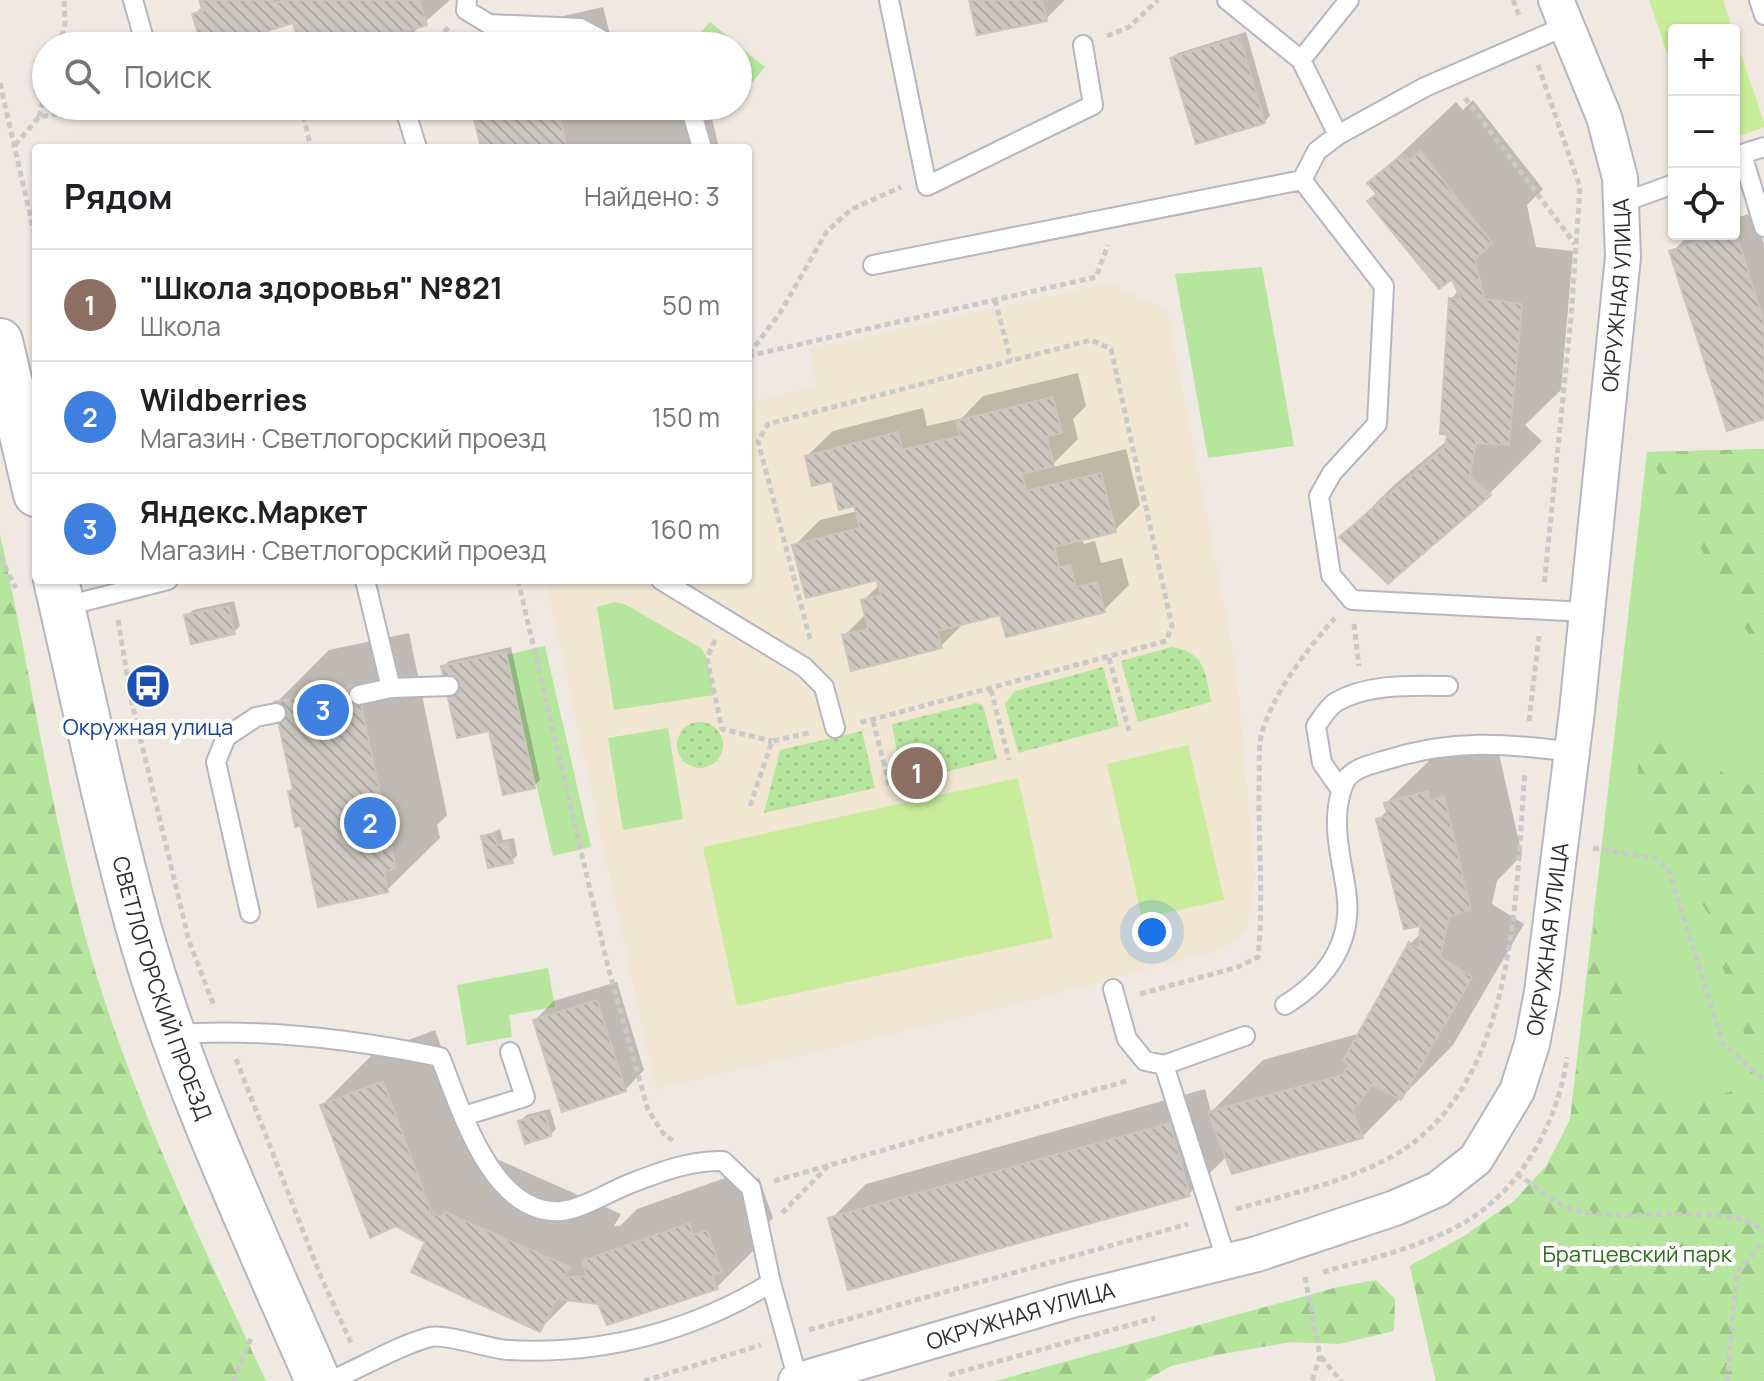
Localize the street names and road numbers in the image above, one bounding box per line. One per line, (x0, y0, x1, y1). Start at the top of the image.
street label: ОКРУЖНАЯ УЛИЦА (1594, 197, 1638, 394)
street label: ОКРУЖНАЯ УЛИЦА (1519, 841, 1575, 1038)
street label: СВЕТЛОГОРСКИЙ ПРОЕЗД (105, 853, 219, 1124)
street label: ОКРУЖНАЯ УЛИЦА (923, 1275, 1118, 1357)

